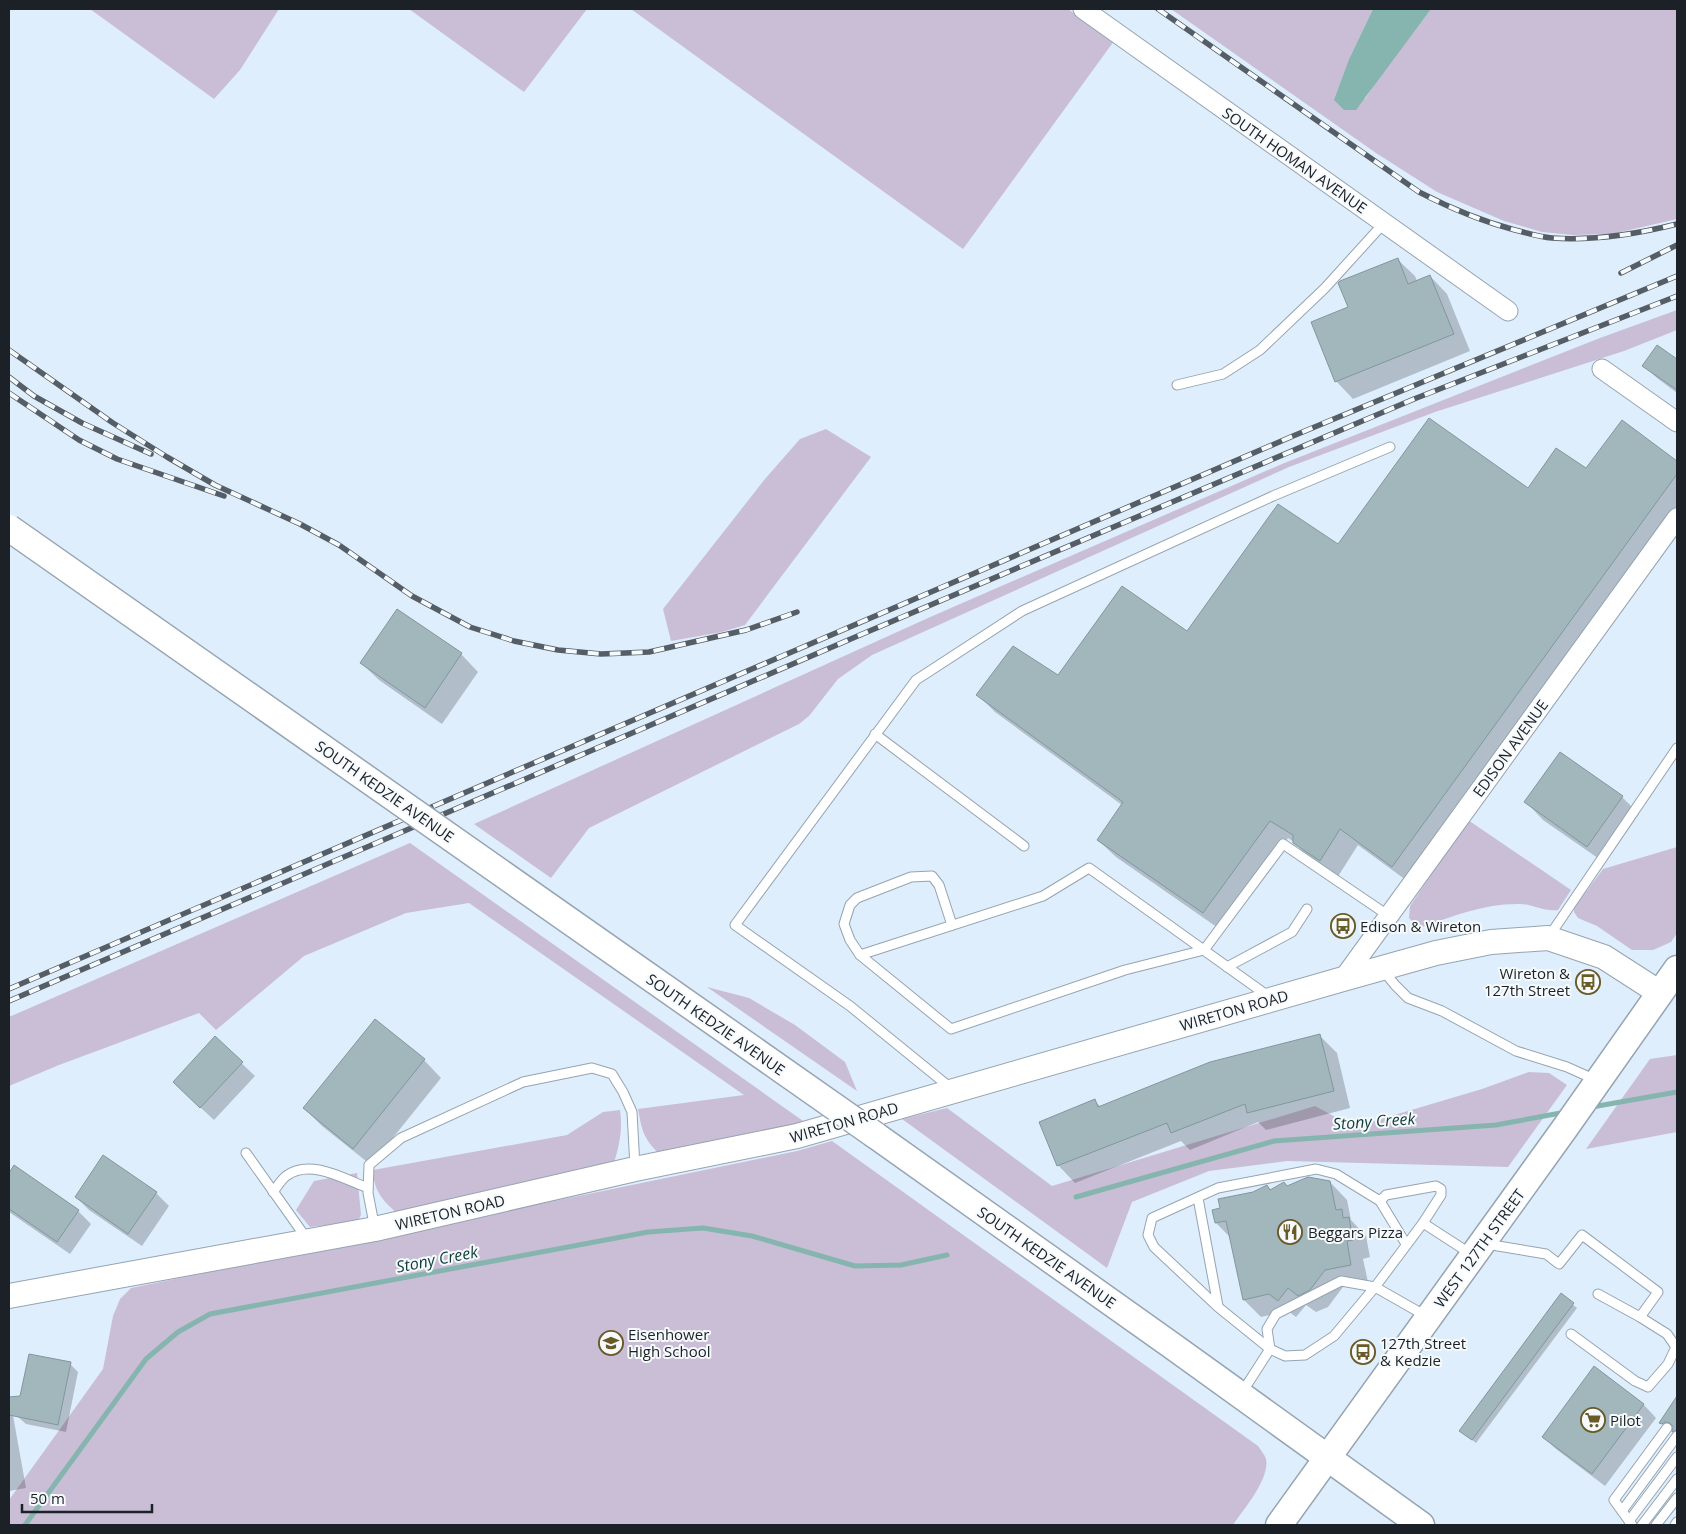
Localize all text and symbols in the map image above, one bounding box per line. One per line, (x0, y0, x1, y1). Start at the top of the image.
street label: SOUTH HOMAN AVENUE (1219, 102, 1371, 218)
street label: EDISON AVENUE (1468, 695, 1552, 801)
street label: SOUTH KEDZIE AVENUE (312, 736, 458, 846)
bus stop icon: Edison & Wireton (1330, 913, 1356, 939)
place label: Edison & Wireton (1360, 916, 1481, 936)
place label: Wireton & 127th Street (1484, 963, 1570, 1000)
street label: SOUTH KEDZIE AVENUE (643, 969, 789, 1079)
bus stop icon: Wireton & 127th Street (1575, 969, 1601, 995)
street label: WIRETON ROAD (1177, 985, 1291, 1035)
street label: WIRETON ROAD (787, 1097, 901, 1147)
water label: Stony Creek (1332, 1107, 1417, 1135)
street label: WEST 127TH STREET (1429, 1184, 1529, 1311)
street label: WIRETON ROAD (393, 1190, 507, 1234)
street label: SOUTH KEDZIE AVENUE (974, 1202, 1120, 1312)
restaurant icon: Beggars Pizza (1277, 1219, 1303, 1245)
place label: Beggars Pizza (1308, 1222, 1403, 1242)
water label: Stony Creek (394, 1240, 481, 1278)
place label: Eisenhower High School (628, 1324, 711, 1361)
school or university icon: Eisenhower High School (598, 1330, 624, 1356)
place label: 127th Street & Kedzie (1380, 1333, 1466, 1370)
bus stop icon: 127th Street & Kedzie (1350, 1339, 1376, 1365)
supermarket icon: Pilot (1580, 1407, 1606, 1433)
place label: Pilot (1610, 1410, 1641, 1430)
scale bar (22, 1482, 152, 1514)
text: 50 m (30, 1488, 65, 1508)

